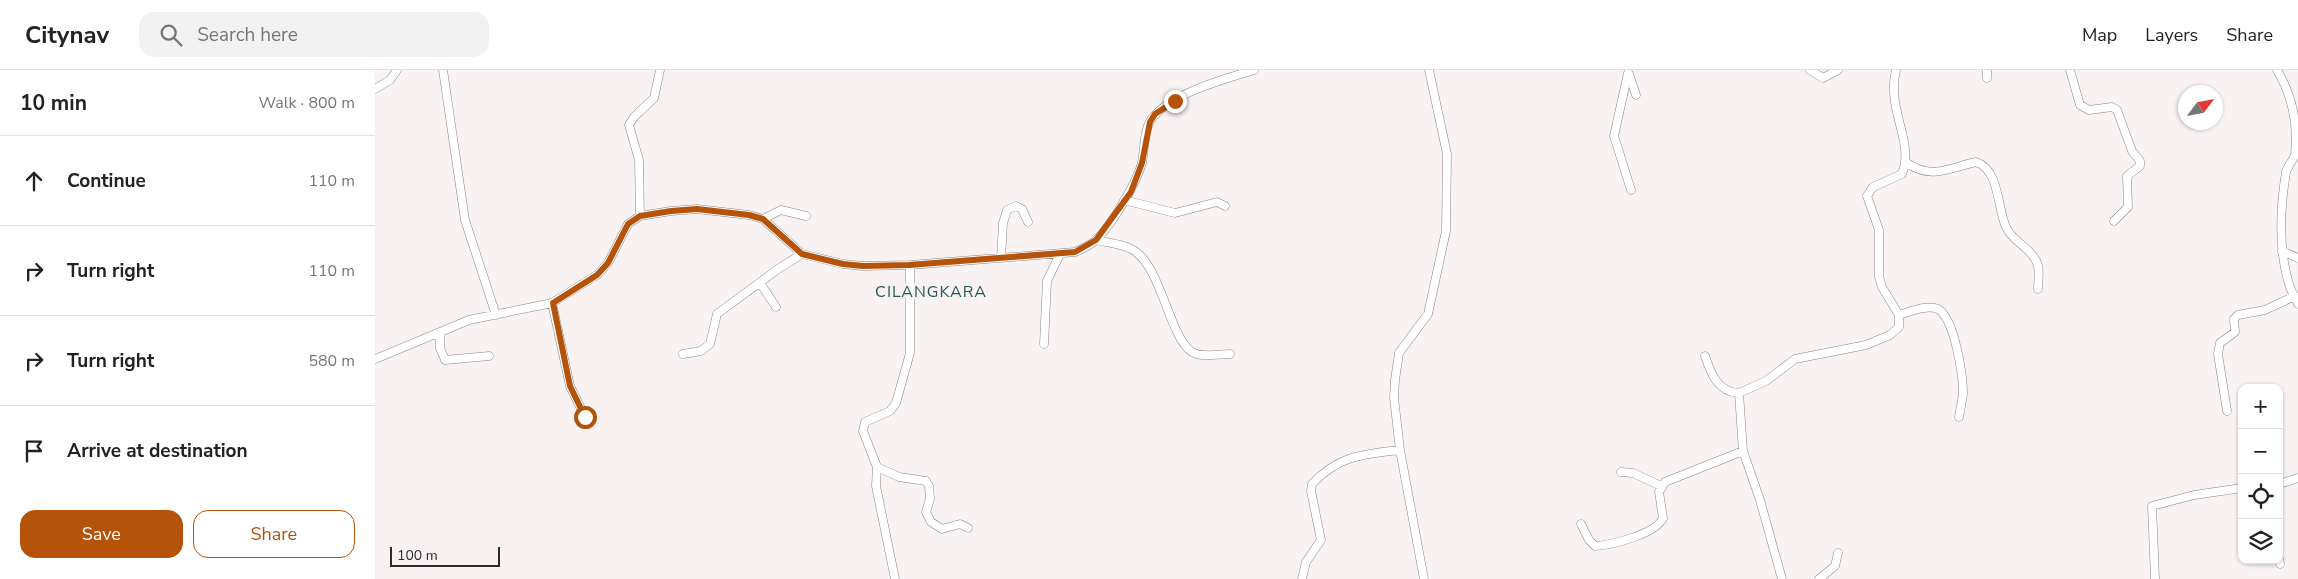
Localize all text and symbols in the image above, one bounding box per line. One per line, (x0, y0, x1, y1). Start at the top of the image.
search box (139, 12, 489, 57)
text: Citynav (25, 19, 109, 51)
icon: search (157, 21, 185, 49)
text: Search here (197, 22, 298, 48)
text: Map (2082, 23, 2117, 47)
text: Layers (2145, 23, 2198, 47)
text: Share (2226, 23, 2273, 47)
north arrow (2178, 85, 2223, 130)
text: 10 min (20, 89, 87, 117)
route end (1164, 90, 1187, 113)
text: Walk · 800 m (259, 92, 355, 114)
icon: ahead (20, 167, 48, 195)
text: Continue (67, 168, 146, 194)
text: 110 m (308, 170, 355, 192)
icon: right (20, 257, 48, 285)
text: Turn right (67, 258, 154, 284)
text: 110 m (308, 260, 355, 282)
district label: CILANGKARA (875, 281, 987, 303)
icon: right (20, 347, 48, 375)
text: Turn right (67, 348, 154, 374)
text: 580 m (308, 350, 355, 372)
map controls (2238, 384, 2283, 564)
button: + (2238, 384, 2283, 429)
route start (574, 406, 597, 429)
button: − (2238, 429, 2283, 474)
icon: arrive (20, 437, 48, 465)
text: Arrive at destination (67, 438, 248, 464)
button: locate (2238, 474, 2283, 519)
button: Save (20, 510, 183, 558)
button: Share (193, 510, 355, 558)
button: layers (2238, 519, 2283, 564)
scale bar (390, 544, 500, 567)
text: 100 m (397, 546, 438, 565)

